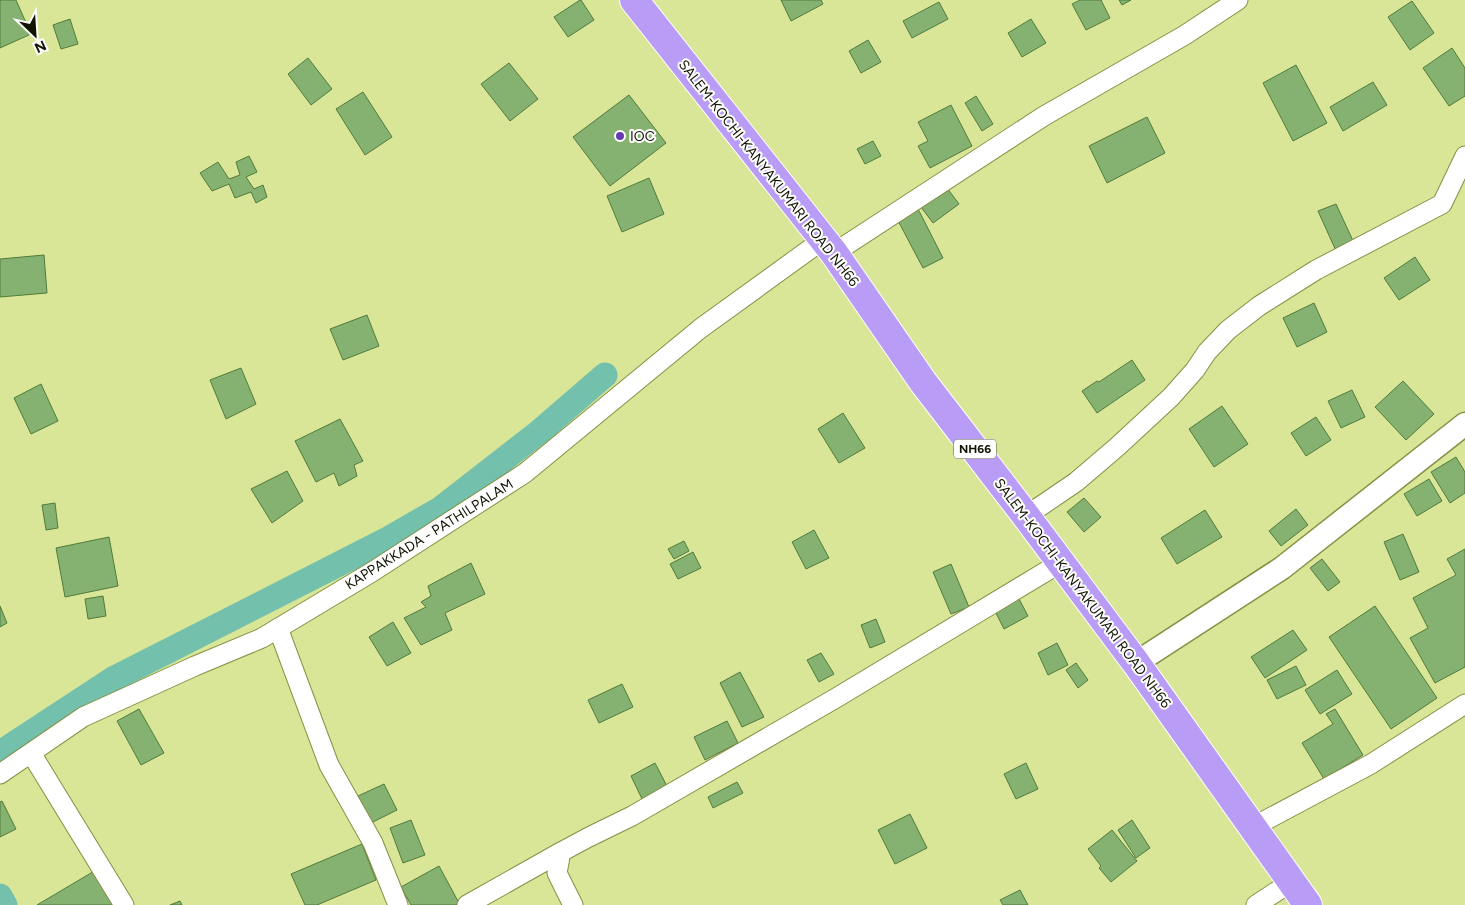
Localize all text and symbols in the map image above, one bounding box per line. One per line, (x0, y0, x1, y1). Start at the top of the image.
north arrow (10, 10, 60, 60)
text: N (32, 36, 49, 56)
street label: SALEM-KOCHI-KANYAKUMARI ROAD NH66 (675, 57, 862, 290)
place label: IOC (630, 128, 655, 145)
marker: IOC (614, 130, 626, 142)
road number: NH66 (954, 439, 996, 458)
street label: SALEM-KOCHI-KANYAKUMARI ROAD NH66 (991, 475, 1175, 711)
street label: KAPPAKKADA - PATHILPALAM (342, 476, 516, 593)

